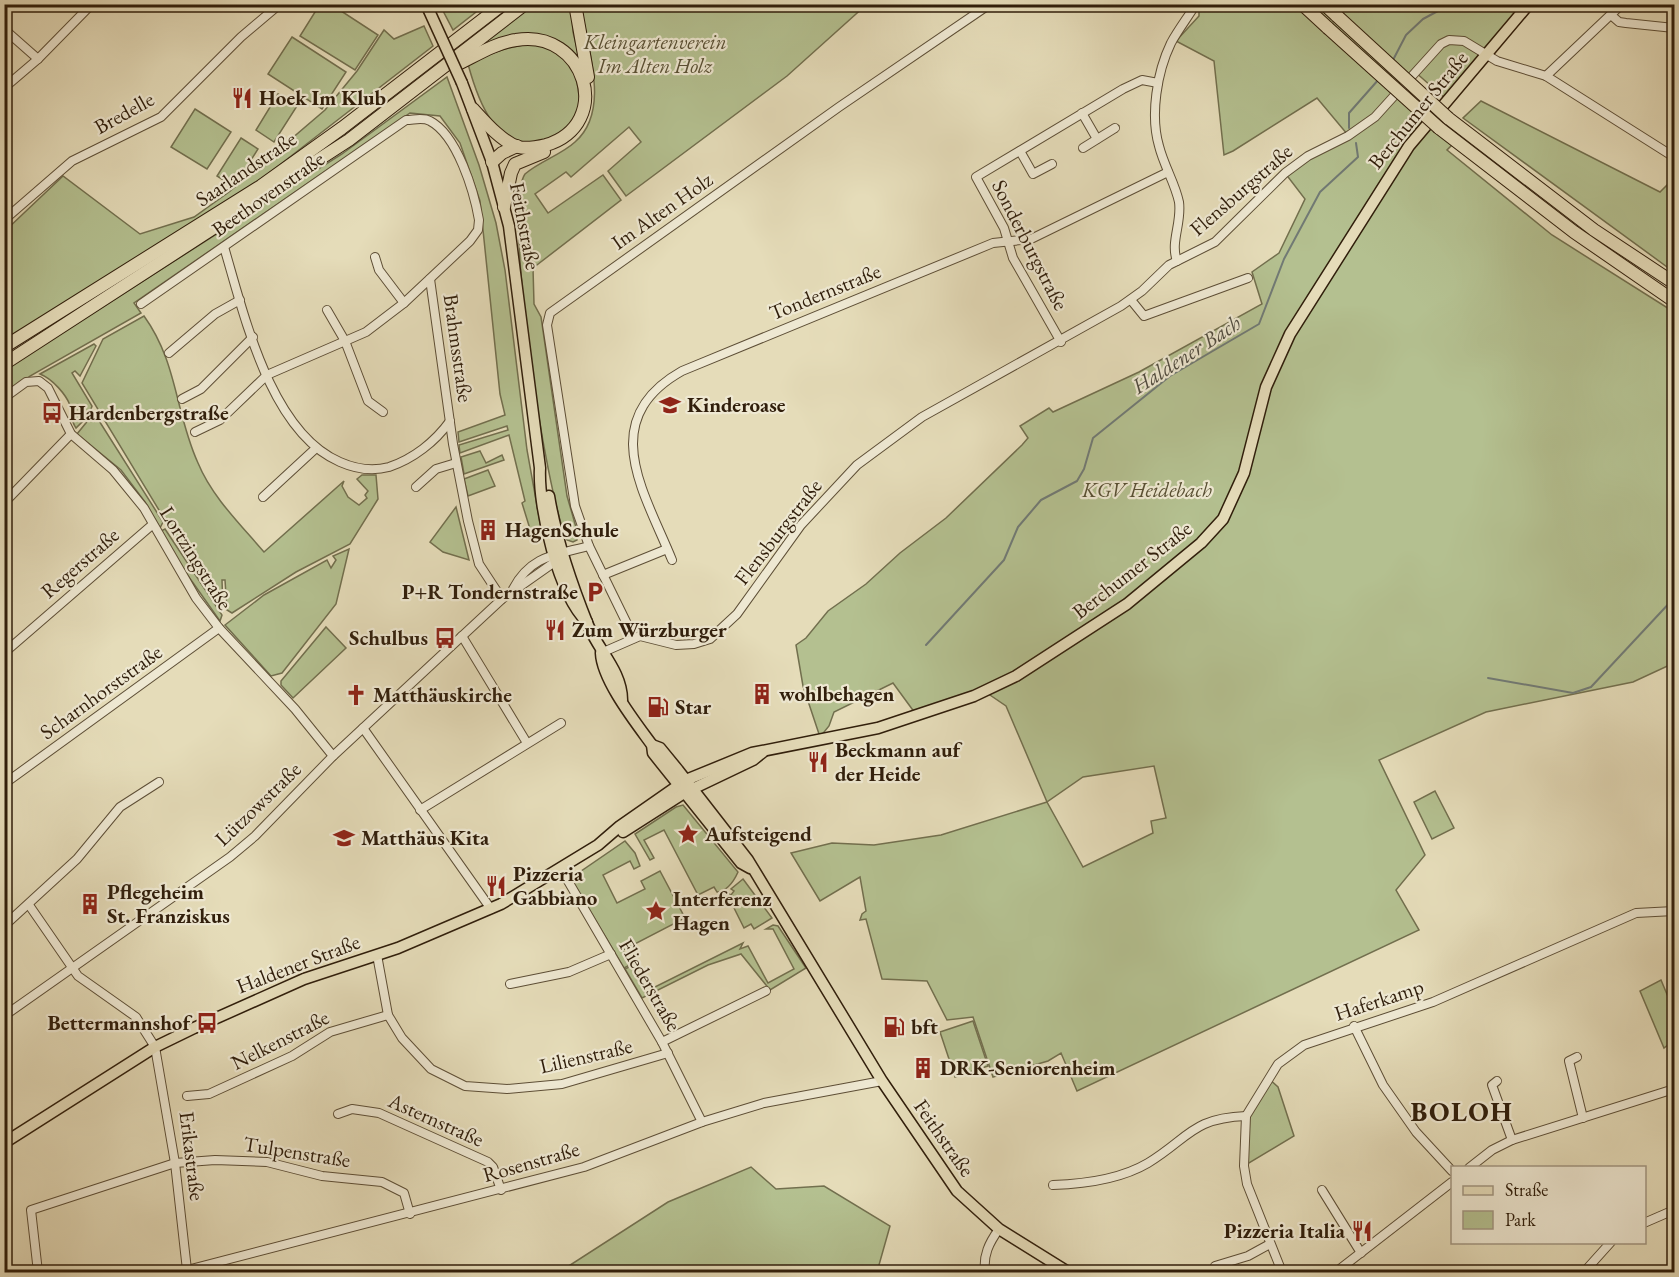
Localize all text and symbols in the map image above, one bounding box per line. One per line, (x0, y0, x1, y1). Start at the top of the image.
park label: Kleingartenverein Im Alten Holz (582, 28, 727, 79)
street label: Berchumer Straße (1362, 45, 1473, 174)
place label: Hoek Im Klub (259, 84, 386, 111)
street label: Bredelle (89, 85, 158, 140)
restaurant icon: Hoek Im Klub (230, 86, 254, 110)
street label: Saarlandstraße (190, 125, 301, 212)
street label: Flensburgstraße (1184, 138, 1298, 242)
street label: Beethovenstraße (206, 145, 329, 242)
street label: Im Alten Holz (606, 166, 718, 255)
street label: Sonderburgstraße (986, 175, 1075, 314)
street label: Feithstraße (504, 180, 547, 272)
street label: Tondernstraße (765, 257, 884, 326)
street label: Brahmsstraße (438, 292, 479, 404)
water label: Haldener Bach (1125, 308, 1247, 401)
place label: Kinderoase (687, 391, 786, 418)
school or university icon: Kinderoase (658, 393, 682, 417)
place label: Hardenbergstraße (69, 399, 229, 426)
bus stop icon: Hardenbergstraße (40, 401, 64, 425)
street label: Flensburgstraße (728, 473, 827, 590)
park label: KGV Heidebach (1081, 476, 1212, 503)
street label: Lortzingstraße (154, 501, 239, 615)
street label: Berchumer Straße (1067, 515, 1197, 625)
place label: HagenSchule (505, 516, 619, 543)
building icon: HagenSchule (476, 518, 500, 542)
street label: Regerstraße (35, 521, 124, 604)
place label: P+R Tondernstraße (402, 578, 578, 605)
parking icon: P+R Tondernstraße (583, 580, 607, 604)
place label: Zum Würzburger (572, 616, 727, 643)
restaurant icon: Zum Würzburger (543, 618, 567, 642)
place label: Schulbus (349, 624, 428, 651)
bus stop icon: Schulbus (433, 626, 457, 650)
street label: Scharnhorststraße (34, 638, 167, 745)
place label: wohlbehagen (779, 680, 895, 707)
place label: Matthäuskirche (373, 681, 512, 708)
building icon: wohlbehagen (750, 682, 774, 706)
church icon: Matthäuskirche (344, 683, 368, 707)
place label: Star (675, 693, 711, 720)
fuel station icon: Star (646, 695, 670, 719)
place label: Beckmann auf der Heide (835, 736, 962, 787)
restaurant icon: Beckmann auf der Heide (806, 750, 830, 774)
street label: Lützowstraße (209, 756, 307, 852)
place label: Aufsteigend (704, 820, 812, 847)
place icon: Aufsteigend (676, 822, 700, 846)
place label: Matthäus Kita (361, 824, 490, 851)
school or university icon: Matthäus Kita (332, 826, 356, 850)
place label: Pizzeria Gabbiano (513, 860, 598, 911)
restaurant icon: Pizzeria Gabbiano (484, 874, 508, 898)
place label: Pflegeheim St. Franziskus (107, 878, 230, 929)
place label: Interferenz Hagen (673, 885, 772, 936)
building icon: Pflegeheim St. Franziskus (78, 892, 102, 916)
place icon: Interferenz Hagen (644, 899, 668, 923)
street label: Haldener Straße (232, 928, 363, 999)
street label: Fliederstraße (613, 934, 688, 1036)
street label: Haferkamp (1331, 972, 1427, 1027)
street label: Nelkenstraße (226, 1003, 333, 1076)
place label: Bettermannshof (48, 1009, 192, 1036)
bus stop icon: Bettermannshof (195, 1011, 219, 1035)
place label: bft (911, 1013, 938, 1040)
fuel station icon: bft (882, 1015, 906, 1039)
street label: Lilienstraße (537, 1032, 635, 1079)
place label: DRK-Seniorenheim (940, 1054, 1116, 1081)
building icon: DRK-Seniorenheim (911, 1056, 935, 1080)
street label: Asternstraße (383, 1086, 488, 1153)
street label: Feithstraße (908, 1094, 981, 1182)
district label: BOLOH (1411, 1094, 1513, 1129)
street label: Erikastraße (174, 1110, 211, 1202)
street label: Tulpenstraße (242, 1130, 352, 1173)
street label: Rosenstraße (480, 1135, 582, 1188)
legend (1451, 1166, 1646, 1244)
text: Straße (1505, 1178, 1548, 1201)
text: Park (1505, 1208, 1536, 1231)
place label: Pizzeria Italia (1224, 1217, 1346, 1244)
restaurant icon: Pizzeria Italia (1350, 1219, 1374, 1243)

